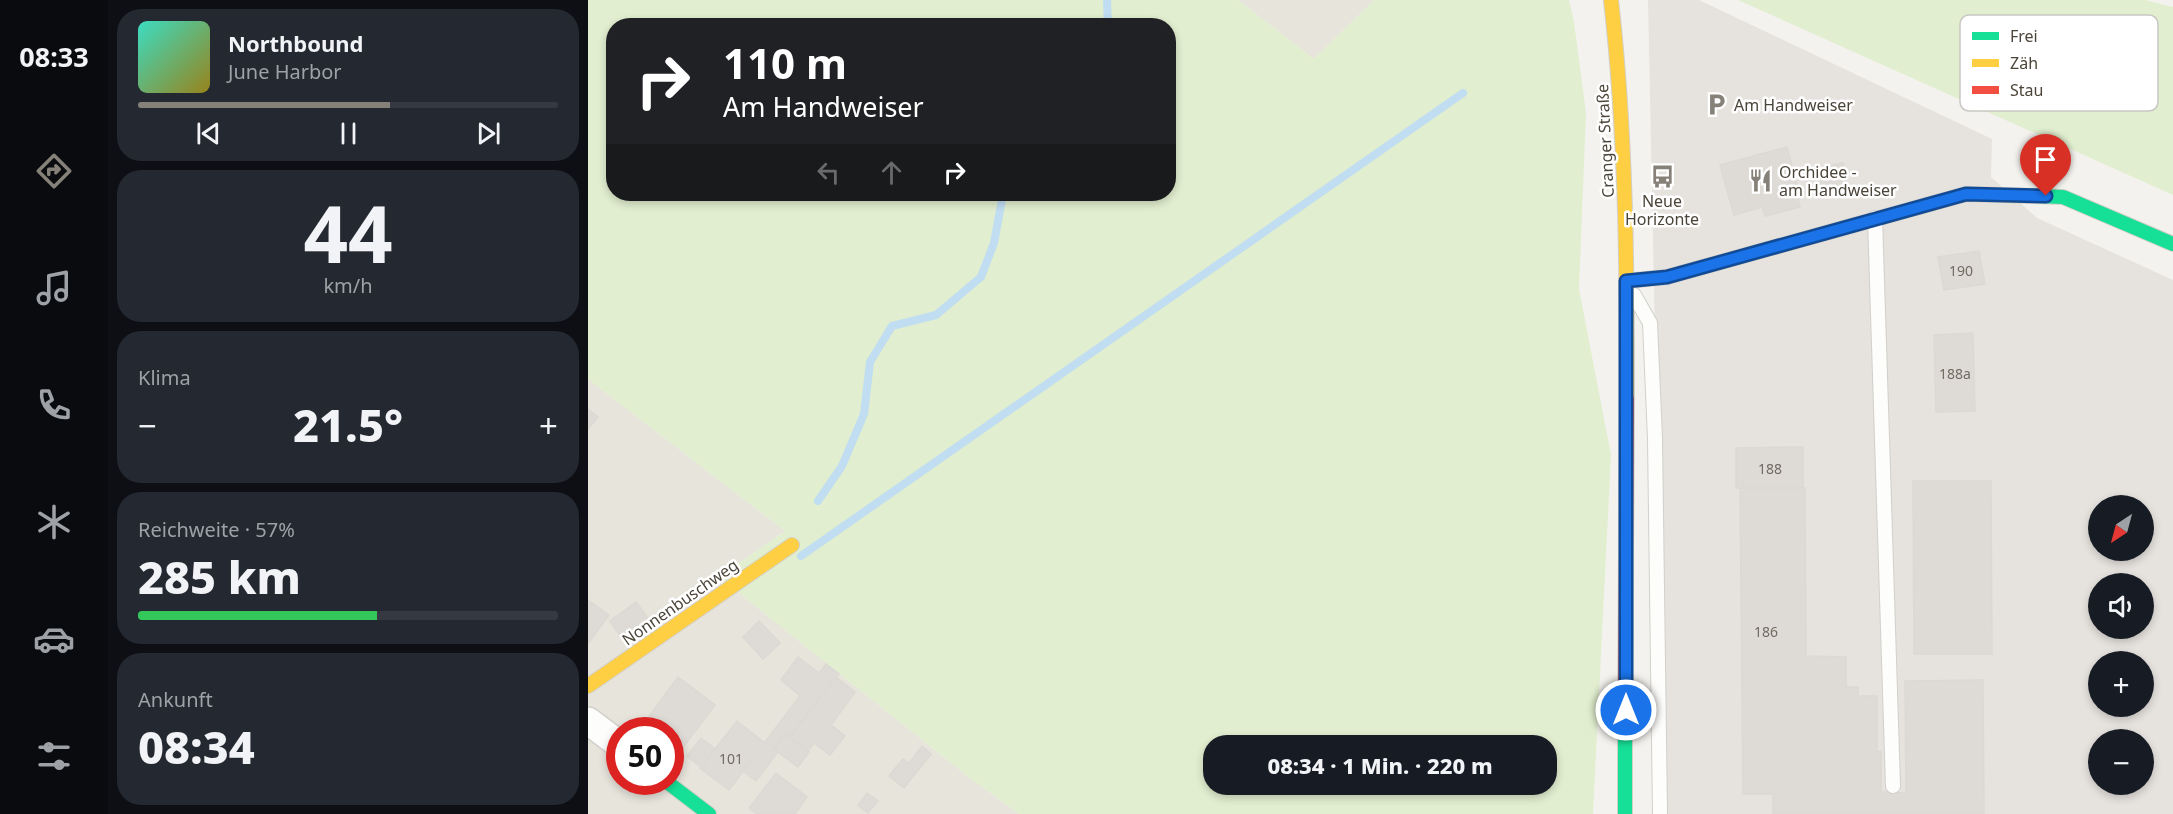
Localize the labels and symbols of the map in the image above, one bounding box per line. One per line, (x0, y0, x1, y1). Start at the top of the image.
legend (1960, 15, 2158, 111)
text: Frei (2010, 25, 2038, 47)
text: Zäh (2010, 52, 2038, 74)
text: Stau (2010, 79, 2043, 101)
street label: Cranger Straße (1591, 84, 1619, 198)
parking icon: Am Handweiser (1703, 92, 1729, 118)
place label: Am Handweiser (1734, 94, 1853, 116)
pin (2020, 134, 2071, 196)
place label: Orchidee - am Handweiser (1779, 161, 1897, 201)
bus stop icon: Neue Horizonte (1649, 163, 1675, 189)
restaurant icon: Orchidee - am Handweiser (1748, 168, 1774, 194)
place label: Neue Horizonte (1625, 190, 1699, 230)
house number: 190 (1949, 261, 1973, 280)
house number: 188a (1939, 364, 1971, 383)
house number: 188 (1758, 459, 1782, 478)
north arrow (2088, 495, 2154, 561)
street label: Nonnenbuschweg (618, 554, 742, 650)
house number: 186 (1754, 622, 1778, 641)
position arrow (1594, 678, 1658, 742)
speed limit sign: 50 (606, 717, 684, 795)
house number: 101 (719, 749, 743, 768)

